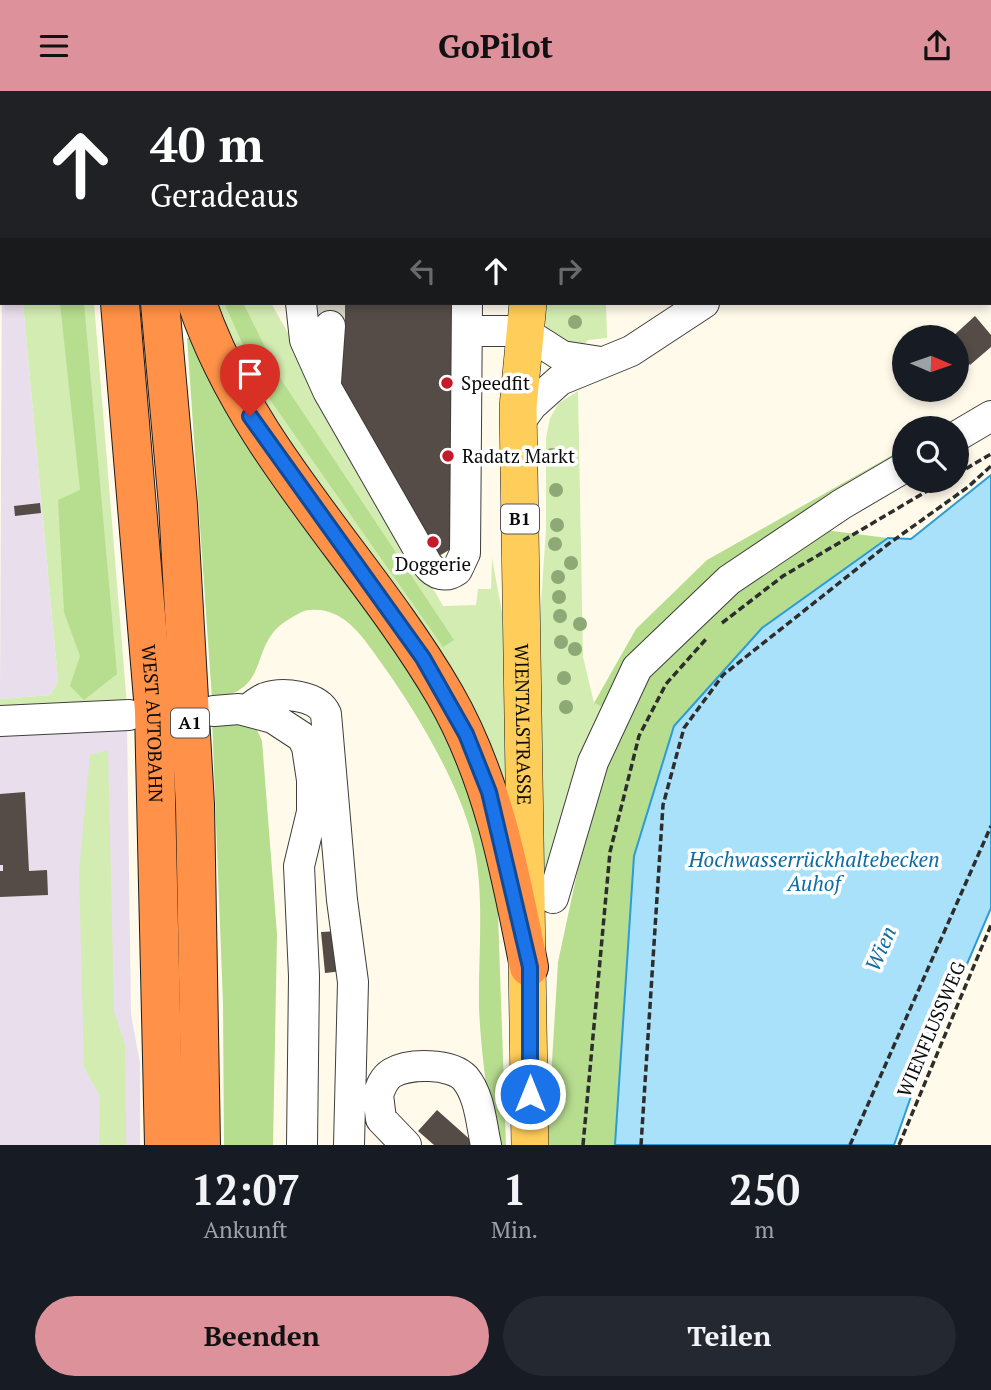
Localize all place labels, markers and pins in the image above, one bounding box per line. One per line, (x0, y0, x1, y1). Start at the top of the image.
pin (220, 344, 280, 416)
place label: Speedfit (461, 370, 530, 395)
marker: Speedfit (439, 375, 455, 391)
place label: Radatz Markt (462, 443, 575, 468)
marker: Radatz Markt (440, 448, 456, 464)
marker: Doggerie (425, 534, 441, 550)
place label: Doggerie (395, 551, 471, 576)

